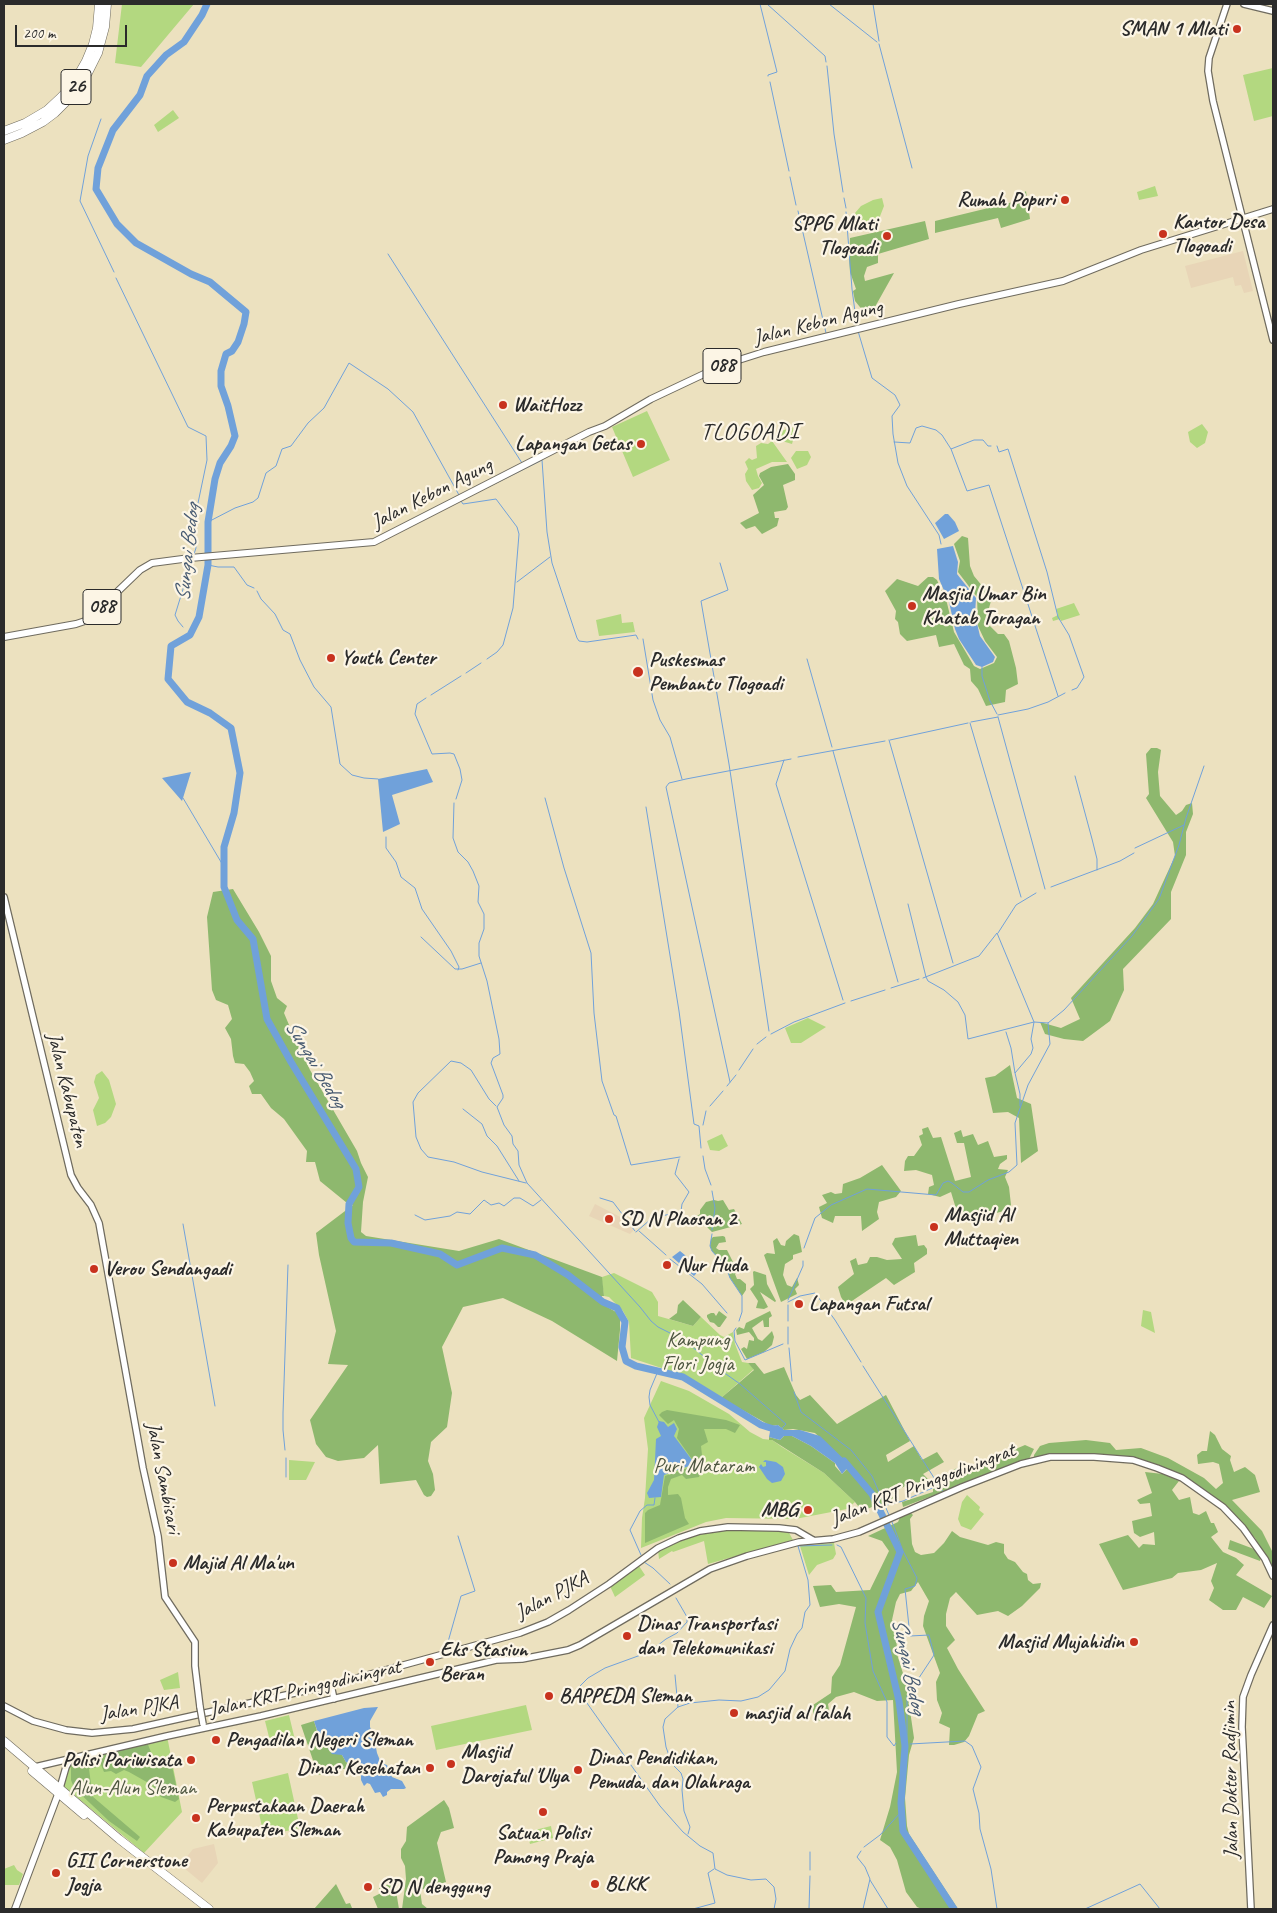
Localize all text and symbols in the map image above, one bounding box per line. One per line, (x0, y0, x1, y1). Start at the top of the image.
scale bar (18, 15, 130, 47)
place label: SMAN 1 Mlati (1120, 16, 1227, 42)
marker: SMAN 1 Mlati (1231, 23, 1243, 35)
text: 200 m (23, 24, 55, 43)
road number: 26 (61, 70, 91, 104)
place label: Rumah Popuri (957, 187, 1055, 213)
marker: Rumah Popuri (1059, 194, 1071, 206)
place label: Kantor Desa Tlogoadi (1173, 209, 1265, 259)
place label: SPPG Mlati Tlogoadi (792, 211, 877, 261)
marker: Kantor Desa Tlogoadi (1157, 228, 1169, 240)
marker: SPPG Mlati Tlogoadi (881, 230, 893, 242)
street label: Jalan Kebon Agung (751, 295, 885, 351)
road number: 088 (703, 348, 741, 384)
place label: WaitHozz (513, 392, 581, 418)
marker: WaitHozz (497, 399, 509, 411)
district label: TLOGOADI (700, 419, 800, 447)
place label: Lapangan Getas (515, 431, 631, 457)
marker: Lapangan Getas (635, 438, 647, 450)
street label: Jalan Kebon Agung (367, 453, 497, 535)
water label: Sungai Bedog (170, 503, 206, 603)
place label: Masjid Umar Bin Khatab Toragan (922, 581, 1046, 631)
road number: 088 (83, 590, 121, 624)
marker: Masjid Umar Bin Khatab Toragan (906, 600, 918, 612)
place label: Youth Center (341, 645, 436, 671)
place label: Puskesmas Pembantu Tlogoadi (649, 647, 783, 697)
marker: Youth Center (325, 652, 337, 664)
marker: Puskesmas Pembantu Tlogoadi (631, 665, 645, 679)
water label: Sungai Bedog (279, 1016, 351, 1112)
street label: Jalan Kabupaten (41, 1030, 93, 1150)
place label: Masjid Al Muttaqien (944, 1202, 1018, 1252)
place label: SD N Plaosan 2 (619, 1206, 736, 1232)
marker: SD N Plaosan 2 (603, 1213, 615, 1225)
marker: Masjid Al Muttaqien (928, 1221, 940, 1233)
place label: Nur Huda (677, 1252, 747, 1278)
place label: Verou Sendangadi (104, 1256, 231, 1282)
marker: Nur Huda (661, 1259, 673, 1271)
marker: Verou Sendangadi (88, 1263, 100, 1275)
place label: Lapangan Futsal (809, 1291, 929, 1317)
marker: Lapangan Futsal (793, 1298, 805, 1310)
park label: Kampung Flori Jogja (662, 1327, 734, 1377)
street label: Jalan Sambisari (140, 1420, 186, 1536)
street label: Jalan KRT Pringgodiningrat (827, 1438, 1019, 1532)
park label: Puri Mataram (653, 1453, 755, 1479)
place label: MBG (761, 1497, 798, 1523)
marker: MBG (802, 1504, 814, 1516)
place label: Majid Al Ma'un (183, 1550, 294, 1576)
marker: Majid Al Ma'un (167, 1557, 179, 1569)
street label: Jalan PJKA (511, 1566, 593, 1626)
place label: Dinas Transportasi dan Telekomunikasi (637, 1611, 777, 1661)
water label: Sungai Bedog (885, 1616, 931, 1716)
place label: Masjid Mujahidin (998, 1629, 1124, 1655)
marker: Dinas Transportasi dan Telekomunikasi (621, 1630, 633, 1642)
marker: Masjid Mujahidin (1128, 1636, 1140, 1648)
place label: Eks Stasiun Beran (440, 1637, 528, 1687)
street label: Jalan KRT Pringgodiningrat (207, 1655, 403, 1723)
marker: Eks Stasiun Beran (424, 1656, 436, 1668)
place label: BAPPEDA Sleman (559, 1683, 692, 1709)
street label: Jalan PJKA (98, 1690, 180, 1728)
marker: BAPPEDA Sleman (543, 1690, 555, 1702)
place label: masjid al falah (744, 1700, 850, 1726)
street label: Jalan Dokter Radjimin (1217, 1701, 1245, 1859)
marker: masjid al falah (728, 1707, 740, 1719)
place label: Pengadilan Negeri Sleman (226, 1727, 413, 1753)
marker: Pengadilan Negeri Sleman (210, 1734, 222, 1746)
place label: Masjid Darojatul 'Ulya (461, 1739, 568, 1789)
place label: Dinas Pendidikan, Pemuda, dan Olahraga (588, 1745, 750, 1795)
place label: Polisi Pariwisata (63, 1747, 181, 1773)
marker: Polisi Pariwisata (185, 1754, 197, 1766)
place label: Dinas Kesehatan (297, 1755, 420, 1781)
marker: Masjid Darojatul 'Ulya (445, 1758, 457, 1770)
marker: Dinas Kesehatan (424, 1762, 436, 1774)
marker: Dinas Pendidikan, Pemuda, dan Olahraga (572, 1764, 584, 1776)
park label: Alun-Alun Sleman (70, 1775, 196, 1801)
place label: Perpustakaan Daerah Kabupaten Sleman (206, 1793, 364, 1843)
marker: Satuan Polisi Pamong Praja (537, 1806, 549, 1818)
marker: Perpustakaan Daerah Kabupaten Sleman (190, 1812, 202, 1824)
place label: Satuan Polisi Pamong Praja (493, 1820, 593, 1870)
place label: GII Cornerstone Jogja (66, 1848, 187, 1898)
marker: GII Cornerstone Jogja (50, 1867, 62, 1879)
place label: BLKK (605, 1871, 646, 1897)
place label: SD N denggung (378, 1874, 490, 1900)
marker: BLKK (589, 1878, 601, 1890)
marker: SD N denggung (362, 1881, 374, 1893)

